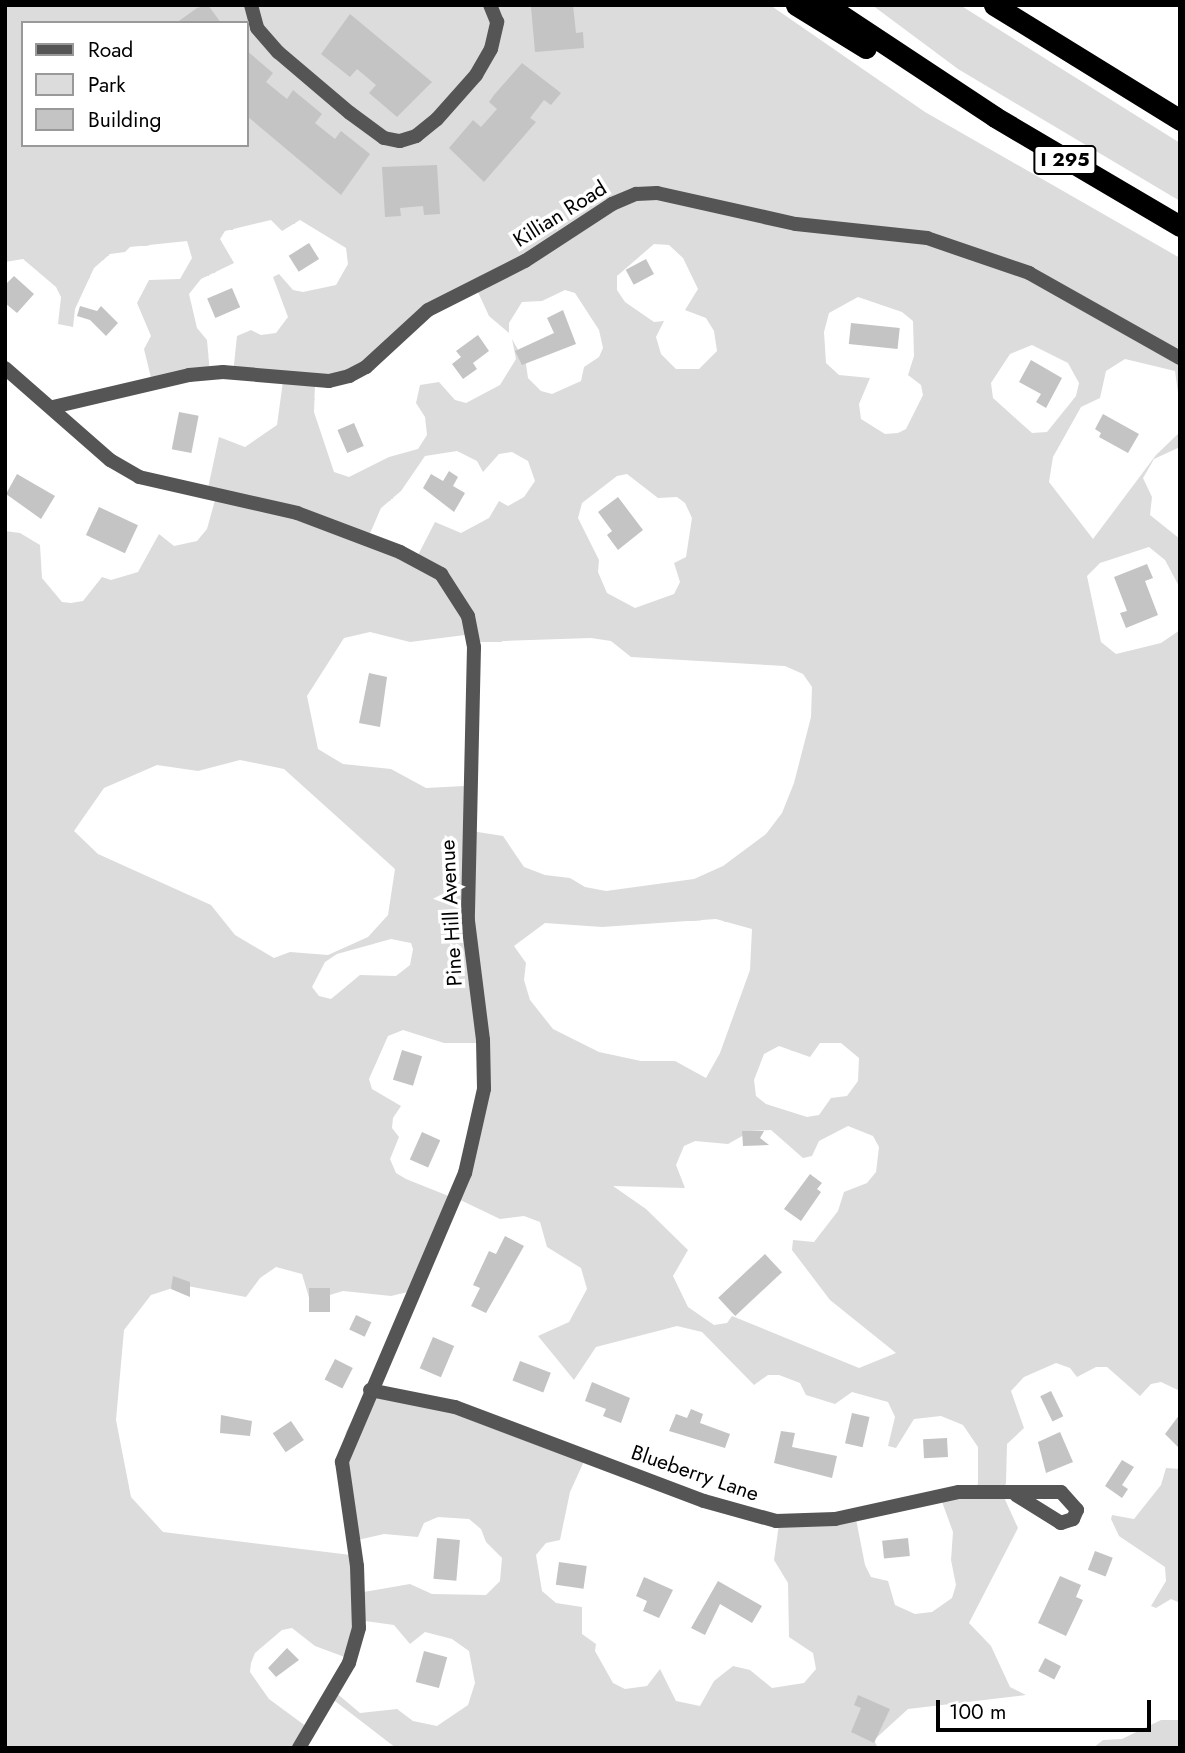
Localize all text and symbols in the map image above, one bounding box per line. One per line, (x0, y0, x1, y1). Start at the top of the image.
legend (21, 21, 248, 147)
text: Road (88, 35, 133, 65)
text: Park (88, 70, 125, 100)
text: Building (88, 105, 161, 135)
road number: I 295 (1032, 144, 1098, 176)
street label: Killian Road (509, 175, 611, 253)
street label: Pine Hill Avenue (435, 839, 467, 987)
street label: Blueberry Lane (628, 1439, 762, 1507)
scale bar (940, 1686, 1155, 1730)
text: 100 m (949, 1697, 1006, 1727)

